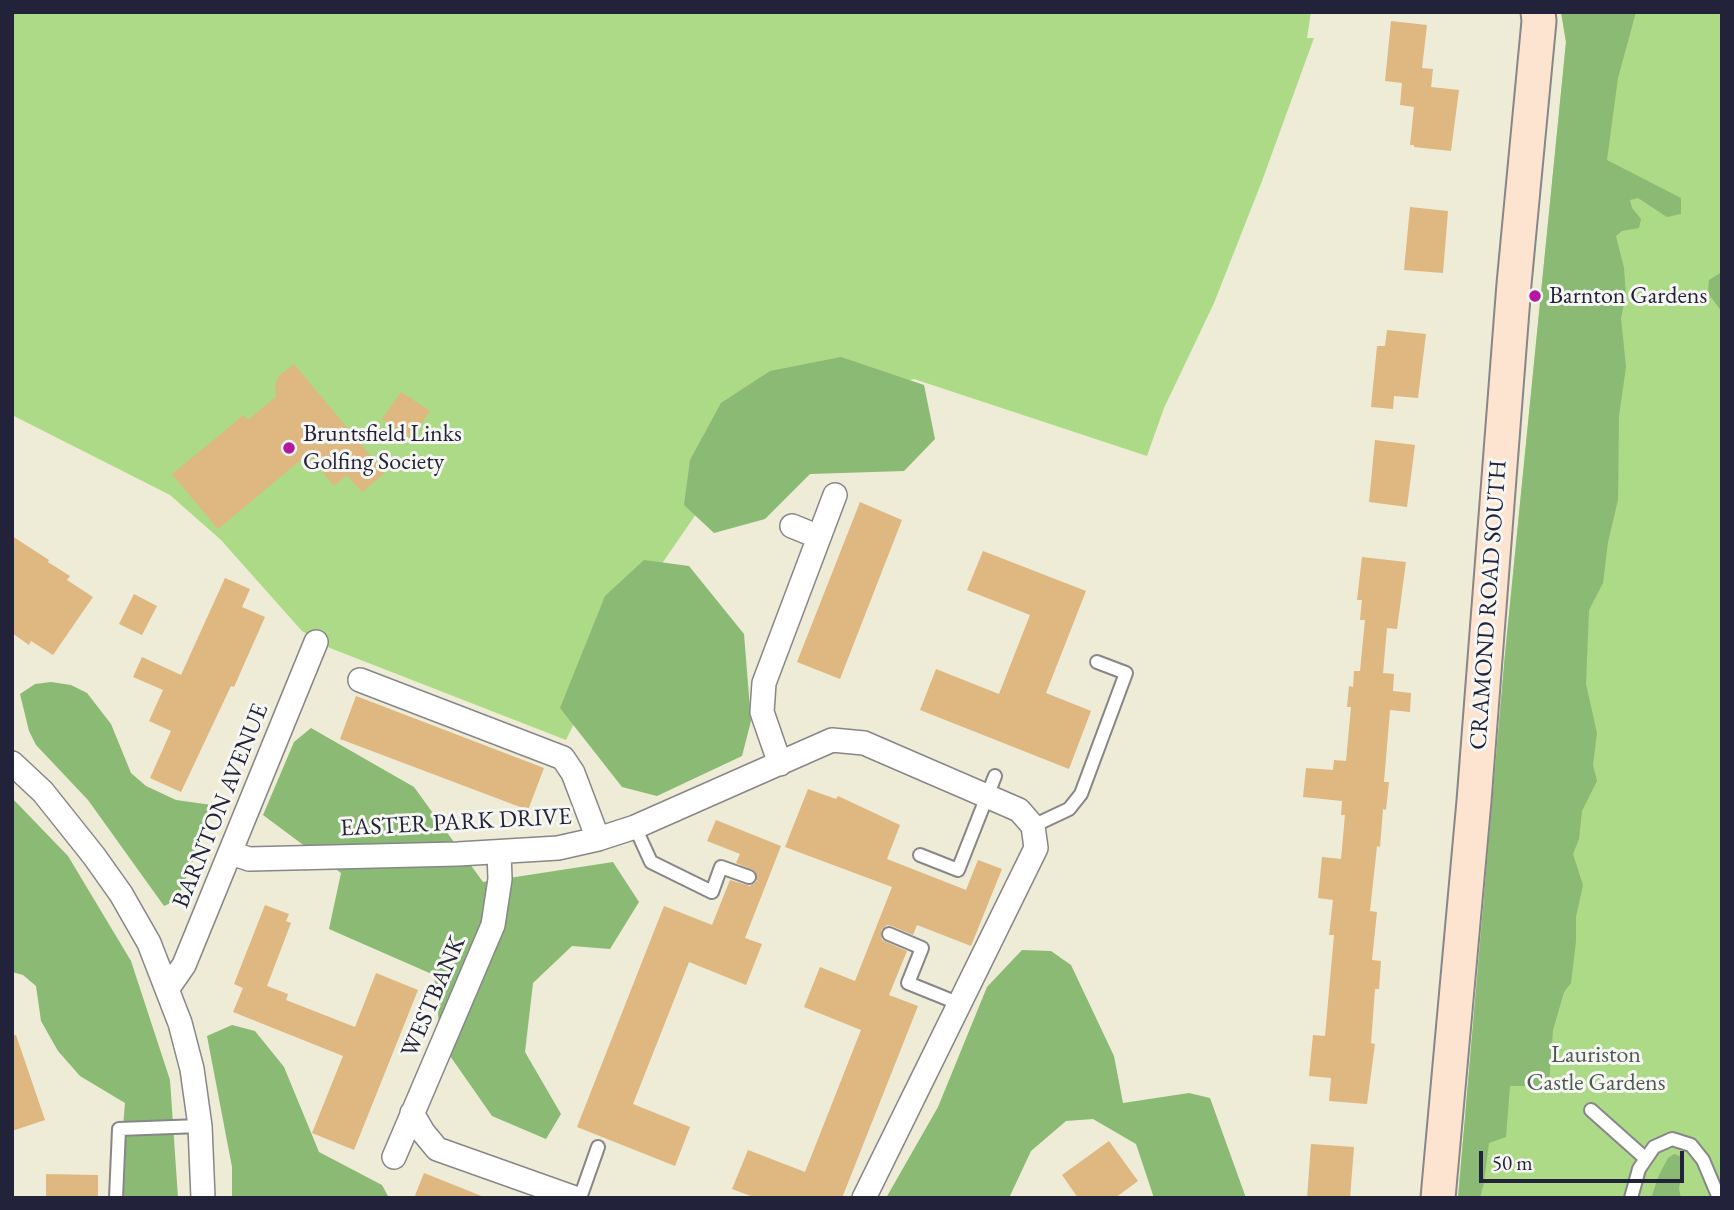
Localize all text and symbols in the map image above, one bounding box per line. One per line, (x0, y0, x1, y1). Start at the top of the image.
place label: Barnton Gardens (1549, 282, 1707, 310)
marker: Barnton Gardens (1527, 288, 1543, 304)
place label: Bruntsfield Links Golfing Society (303, 420, 462, 476)
marker: Bruntsfield Links Golfing Society (281, 440, 297, 456)
street label: CRAMOND ROAD SOUTH (1465, 459, 1513, 751)
street label: BARNTON AVENUE (167, 700, 275, 912)
street label: EASTER PARK DRIVE (339, 803, 573, 843)
street label: WESTBANK (396, 932, 472, 1062)
park label: Lauriston Castle Gardens (1527, 1041, 1665, 1097)
scale bar (1482, 1136, 1687, 1180)
text: 50 m (1492, 1149, 1533, 1176)

